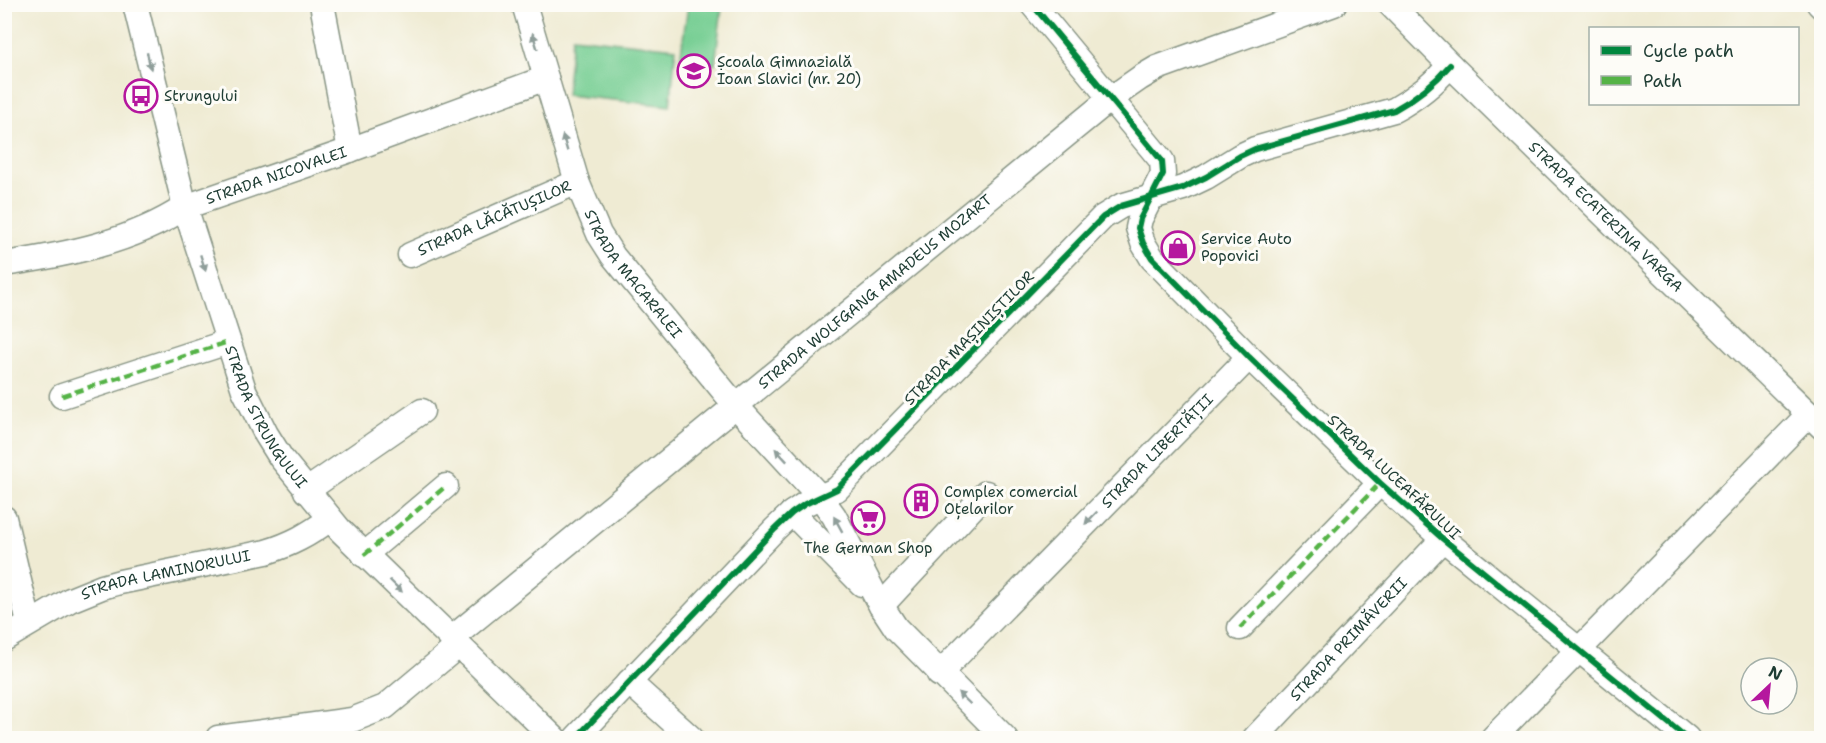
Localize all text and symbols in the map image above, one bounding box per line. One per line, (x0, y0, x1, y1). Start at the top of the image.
legend (1589, 27, 1799, 105)
one-way arrow (530, 32, 539, 50)
text: Cycle path (1643, 39, 1734, 63)
one-way arrow (144, 52, 154, 71)
place label: Școala Gimnazială Ioan Slavici (nr. 20) (717, 52, 861, 89)
school or university icon: Școala Gimnazială Ioan Slavici (nr. 20) (676, 53, 712, 89)
text: Path (1643, 69, 1682, 93)
bus stop icon: Strungului (123, 78, 159, 114)
place label: Strungului (164, 86, 238, 106)
one-way arrow (560, 134, 569, 152)
street label: STRADA ECATERINA VARGA (1524, 137, 1687, 296)
street label: STRADA NICOVALEI (203, 142, 350, 209)
street label: STRADA LĂCĂTUȘILOR (414, 176, 574, 261)
street label: STRADA WOLFGANG AMADEUS MOZART (754, 190, 996, 393)
street label: STRADA MACARALEI (580, 206, 686, 342)
place label: Service Auto Popovici (1201, 229, 1292, 266)
shop icon: Service Auto Popovici (1160, 230, 1196, 266)
one-way arrow (198, 254, 208, 272)
street label: STRADA MAȘINIȘTILOR (900, 267, 1039, 410)
street label: STRADA STRUNGULUI (220, 343, 312, 492)
street label: STRADA LIBERTĂȚII (1097, 389, 1218, 512)
street label: STRADA LUCEAFĂRULUI (1323, 409, 1465, 544)
one-way arrow (774, 448, 788, 463)
place label: Complex comercial Oțelarilor (944, 482, 1078, 520)
building icon: Complex comercial Oțelarilor (903, 483, 939, 519)
supermarket icon: The German Shop (850, 500, 886, 536)
one-way arrow (1084, 511, 1098, 526)
one-way arrow (833, 515, 843, 532)
place label: The German Shop (803, 538, 933, 558)
street label: STRADA LAMINORULUI (78, 545, 252, 605)
street label: STRADA PRIMĂVERII (1285, 573, 1412, 705)
one-way arrow (389, 579, 404, 593)
north arrow (1739, 656, 1799, 716)
text: N (1765, 661, 1786, 685)
one-way arrow (957, 691, 971, 705)

